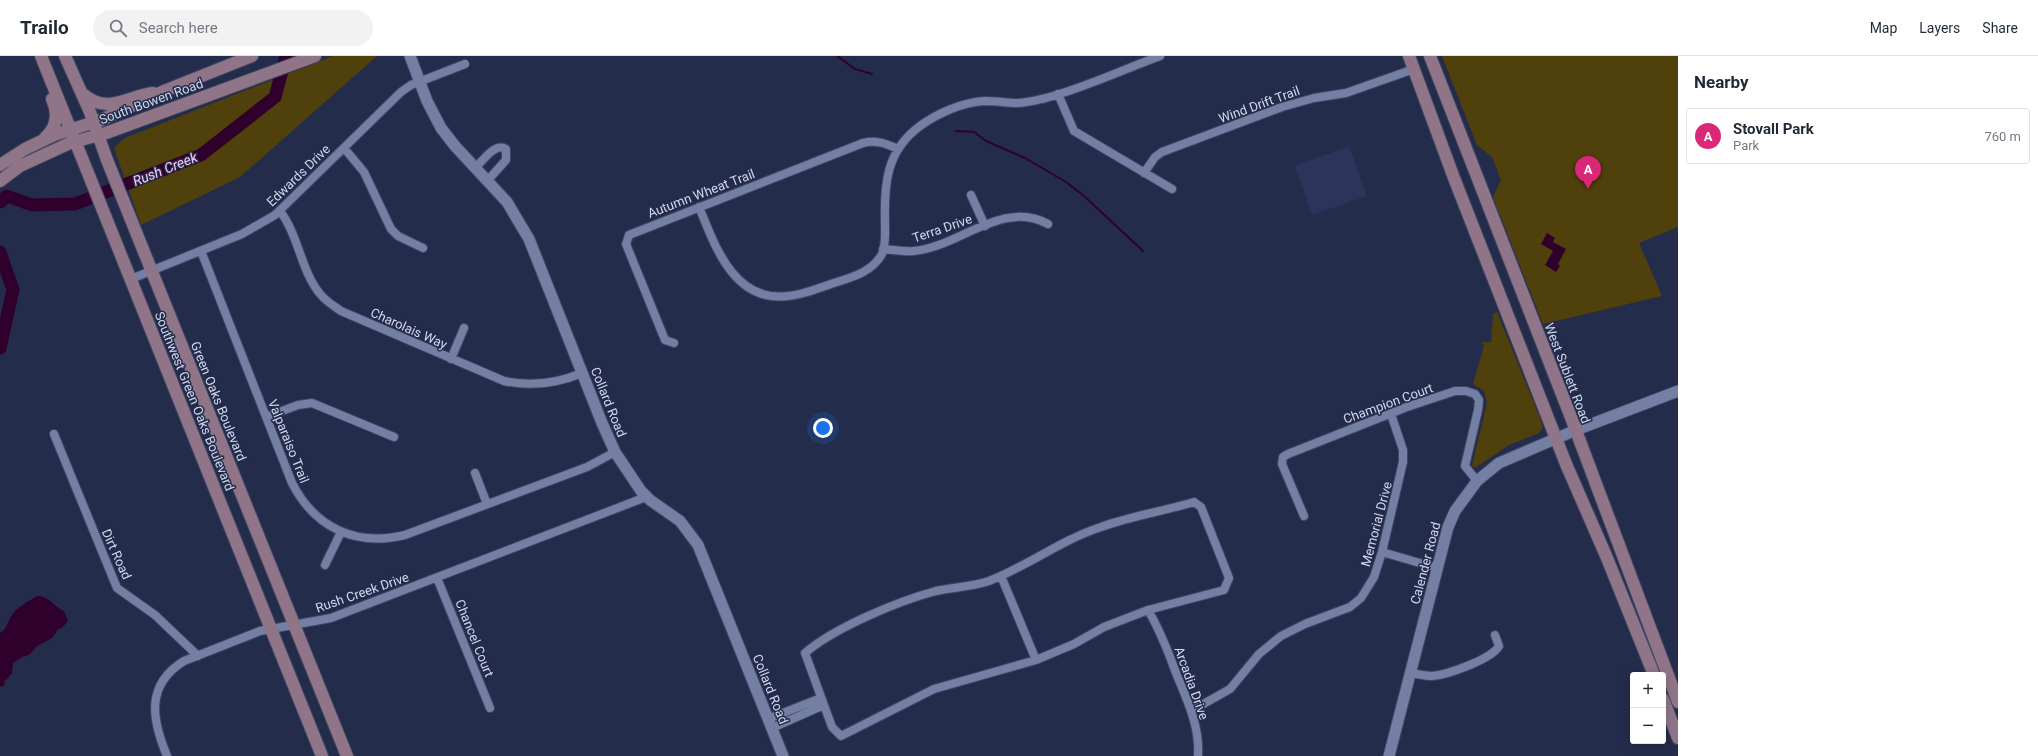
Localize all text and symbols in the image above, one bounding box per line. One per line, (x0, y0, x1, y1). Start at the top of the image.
search box (93, 10, 373, 46)
text: Trailo (20, 16, 69, 39)
icon: search (107, 17, 129, 39)
text: Search here (139, 19, 218, 37)
text: Map (1870, 20, 1897, 36)
text: Layers (1919, 20, 1960, 36)
text: Share (1982, 20, 2018, 36)
text: Nearby (1694, 72, 1749, 92)
street label: South Bowen Road (97, 76, 205, 127)
street label: Wind Drift Trail (1217, 83, 1302, 126)
text: Stovall Park (1733, 120, 1814, 138)
text: A (1704, 129, 1712, 144)
text: 760 m (1984, 129, 2021, 144)
text: Park (1733, 138, 1759, 153)
street label: Edwards Drive (264, 141, 333, 209)
water label: Rush Creek (130, 148, 201, 189)
pin: A (1575, 156, 1601, 189)
street label: Autumn Wheat Trail (646, 166, 757, 221)
street label: Terra Drive (910, 211, 974, 246)
street label: Charolais Way (368, 305, 449, 352)
street label: Southwest Green Oaks Boulevard (152, 309, 238, 493)
street label: West Sublett Road (1541, 321, 1594, 425)
street label: Green Oaks Boulevard (188, 339, 250, 463)
street label: Collard Road (588, 365, 629, 439)
street label: Champion Court (1341, 380, 1435, 427)
street label: Valparaiso Trail (265, 397, 312, 485)
your location (813, 418, 833, 438)
street label: Memorial Drive (1358, 480, 1395, 568)
street label: Calender Road (1407, 520, 1444, 606)
street label: Dirt Road (99, 527, 134, 582)
street label: Rush Creek Drive (313, 569, 411, 615)
street label: Chancel Court (452, 597, 497, 679)
street label: Arcadia Drive (1171, 645, 1212, 722)
street label: Collard Road (750, 652, 791, 726)
map controls (1630, 672, 1666, 744)
button: + (1630, 672, 1666, 708)
button: − (1630, 708, 1666, 744)

